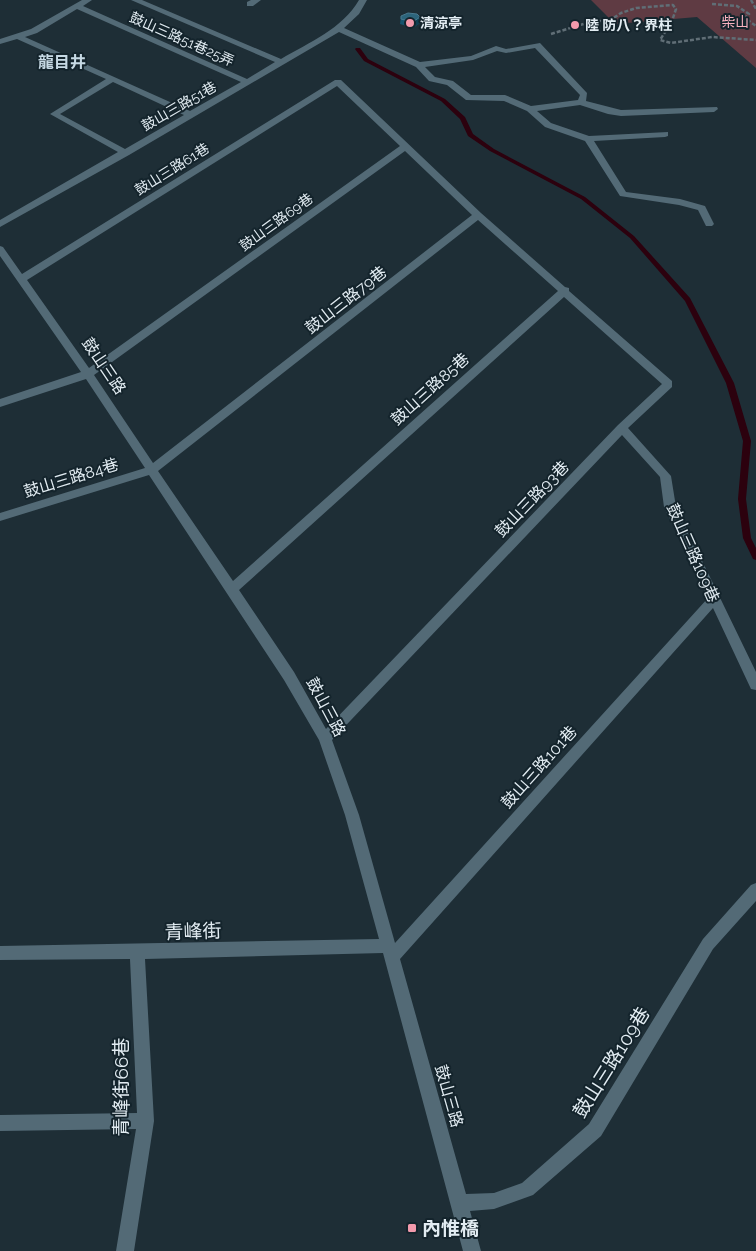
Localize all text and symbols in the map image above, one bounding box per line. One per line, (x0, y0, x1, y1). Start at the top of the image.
street label: 鼓山三路51巷25弄 (127, 9, 237, 69)
park label: 柴山 (721, 14, 749, 30)
place label: 清涼亭 (420, 15, 462, 31)
marker: 清涼亭 (404, 17, 416, 29)
place label: 陸 防八？界柱 (585, 17, 672, 33)
marker: 陸 防八？界柱 (569, 19, 581, 31)
district label: 龍目井 (38, 53, 86, 72)
street label: 鼓山三路51巷 (139, 78, 219, 134)
street label: 鼓山三路61巷 (132, 140, 212, 198)
street label: 鼓山三路69巷 (236, 190, 316, 254)
street label: 鼓山三路79巷 (302, 262, 390, 338)
street label: 鼓山三路 (78, 334, 130, 398)
street label: 鼓山三路85巷 (387, 349, 473, 429)
street label: 鼓山三路84巷 (21, 455, 121, 501)
street label: 鼓山三路93巷 (491, 457, 573, 541)
street label: 鼓山三路109巷 (663, 501, 723, 605)
street label: 鼓山三路 (303, 674, 349, 740)
street label: 鼓山三路101巷 (497, 722, 581, 812)
street label: 青峰街 (164, 919, 222, 943)
street label: 鼓山三路109巷 (568, 1003, 654, 1121)
street label: 青峰街66巷 (110, 1038, 132, 1136)
street label: 鼓山三路 (431, 1063, 467, 1129)
place label: 內惟橋 (422, 1217, 479, 1239)
marker: 內惟橋 (406, 1222, 418, 1234)

